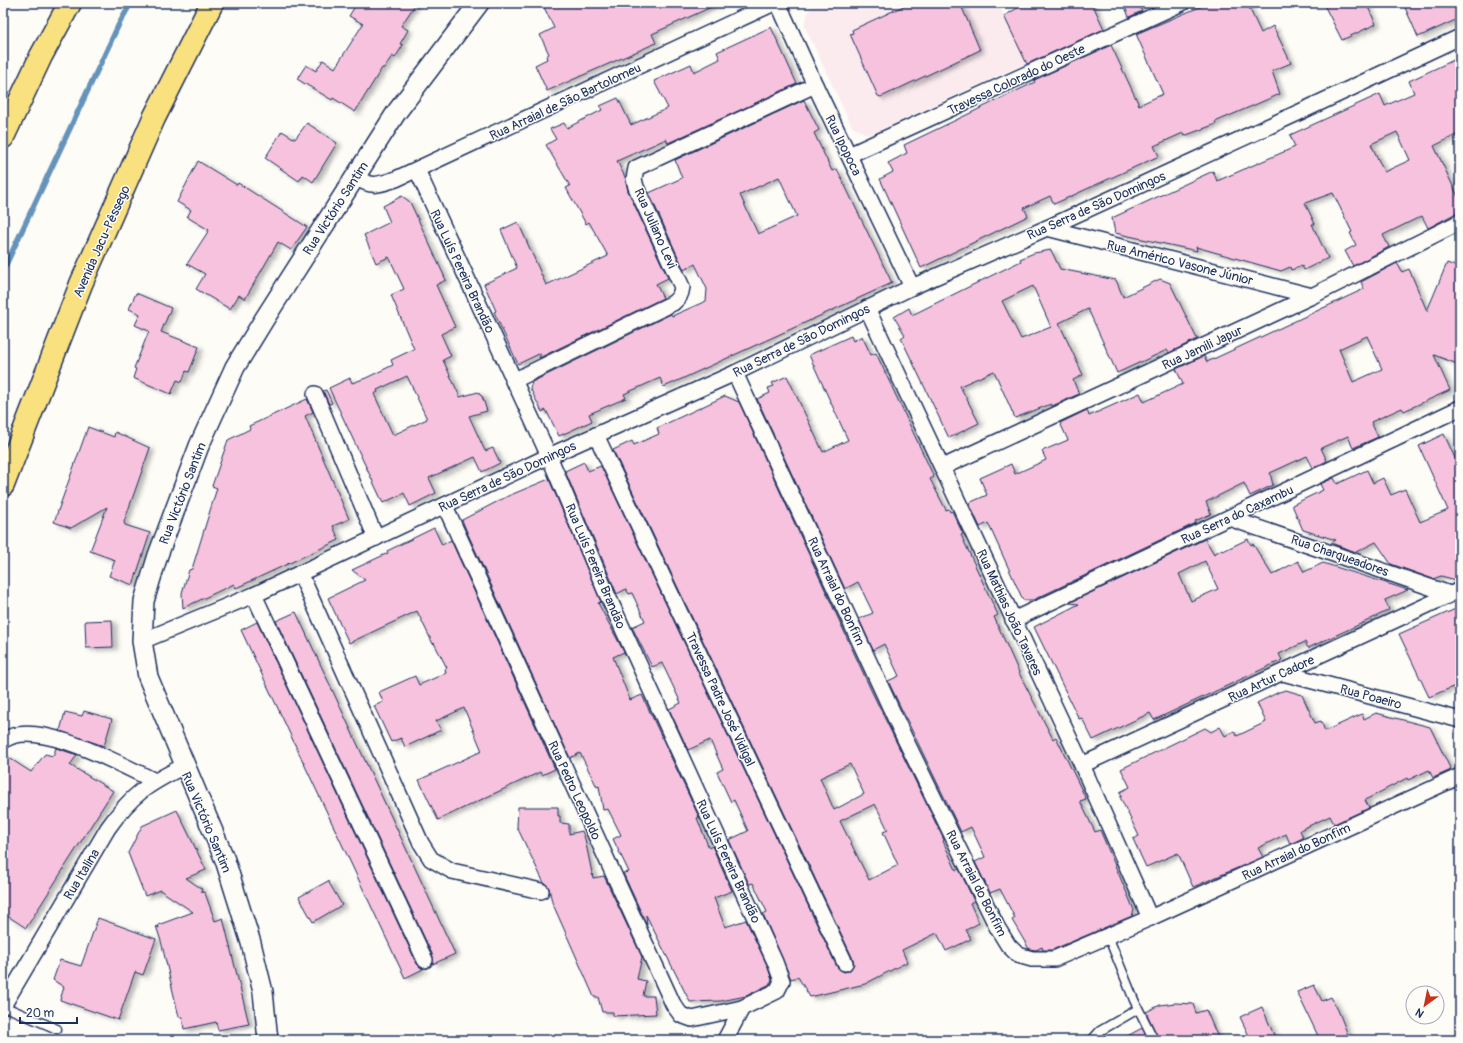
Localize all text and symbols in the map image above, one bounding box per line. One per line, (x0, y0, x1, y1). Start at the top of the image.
street label: Travessa Colorado do Oeste (945, 41, 1088, 119)
street label: Rua Arraial de São Bartolomeu (487, 60, 644, 144)
street label: Rua Ipopoca (822, 112, 865, 178)
street label: Rua Victório Santim (300, 159, 372, 258)
street label: Rua Serra de São Domingos (1025, 168, 1168, 244)
street label: Avenida Jacu-Pêssego (70, 183, 134, 300)
street label: Rua Juliano Levi (630, 186, 680, 271)
street label: Rua Luís Pereira Brandão (426, 207, 498, 336)
street label: Rua Américo Vasone Júnior (1105, 237, 1255, 289)
street label: Rua Serra de São Domingos (731, 301, 873, 381)
street label: Rua Jamili Japur (1160, 322, 1245, 374)
street label: Rua Serra de São Domingos (436, 438, 579, 516)
street label: Rua Victório Santim (156, 440, 210, 547)
street label: Rua Serra do Caxambu (1179, 482, 1296, 548)
street label: Rua Luís Pereira Brandão (561, 501, 629, 631)
street label: Rua Charqueadores (1289, 532, 1391, 580)
street label: Rua Arraial do Bonfim (804, 535, 868, 648)
street label: Rua Mathias João Tavares (973, 547, 1045, 678)
street label: Travessa Padre José Vidigal (682, 630, 758, 769)
street label: Rua Artur Cadore (1226, 652, 1318, 706)
street label: Rua Poaeiro (1338, 681, 1403, 713)
street label: Rua Pedro Leopoldo (544, 738, 604, 842)
street label: Rua Victório Santim (178, 770, 235, 875)
street label: Rua Luís Pereira Brandão (692, 797, 764, 926)
street label: Rua Arraial do Bonfim (1240, 820, 1353, 884)
street label: Rua Arraial do Bonfim (942, 827, 1010, 939)
street label: Rua Italina (60, 846, 103, 903)
north arrow (1405, 985, 1445, 1025)
scale bar (20, 999, 77, 1025)
text: N (1413, 1005, 1426, 1020)
text: 20 m (26, 1006, 55, 1021)

